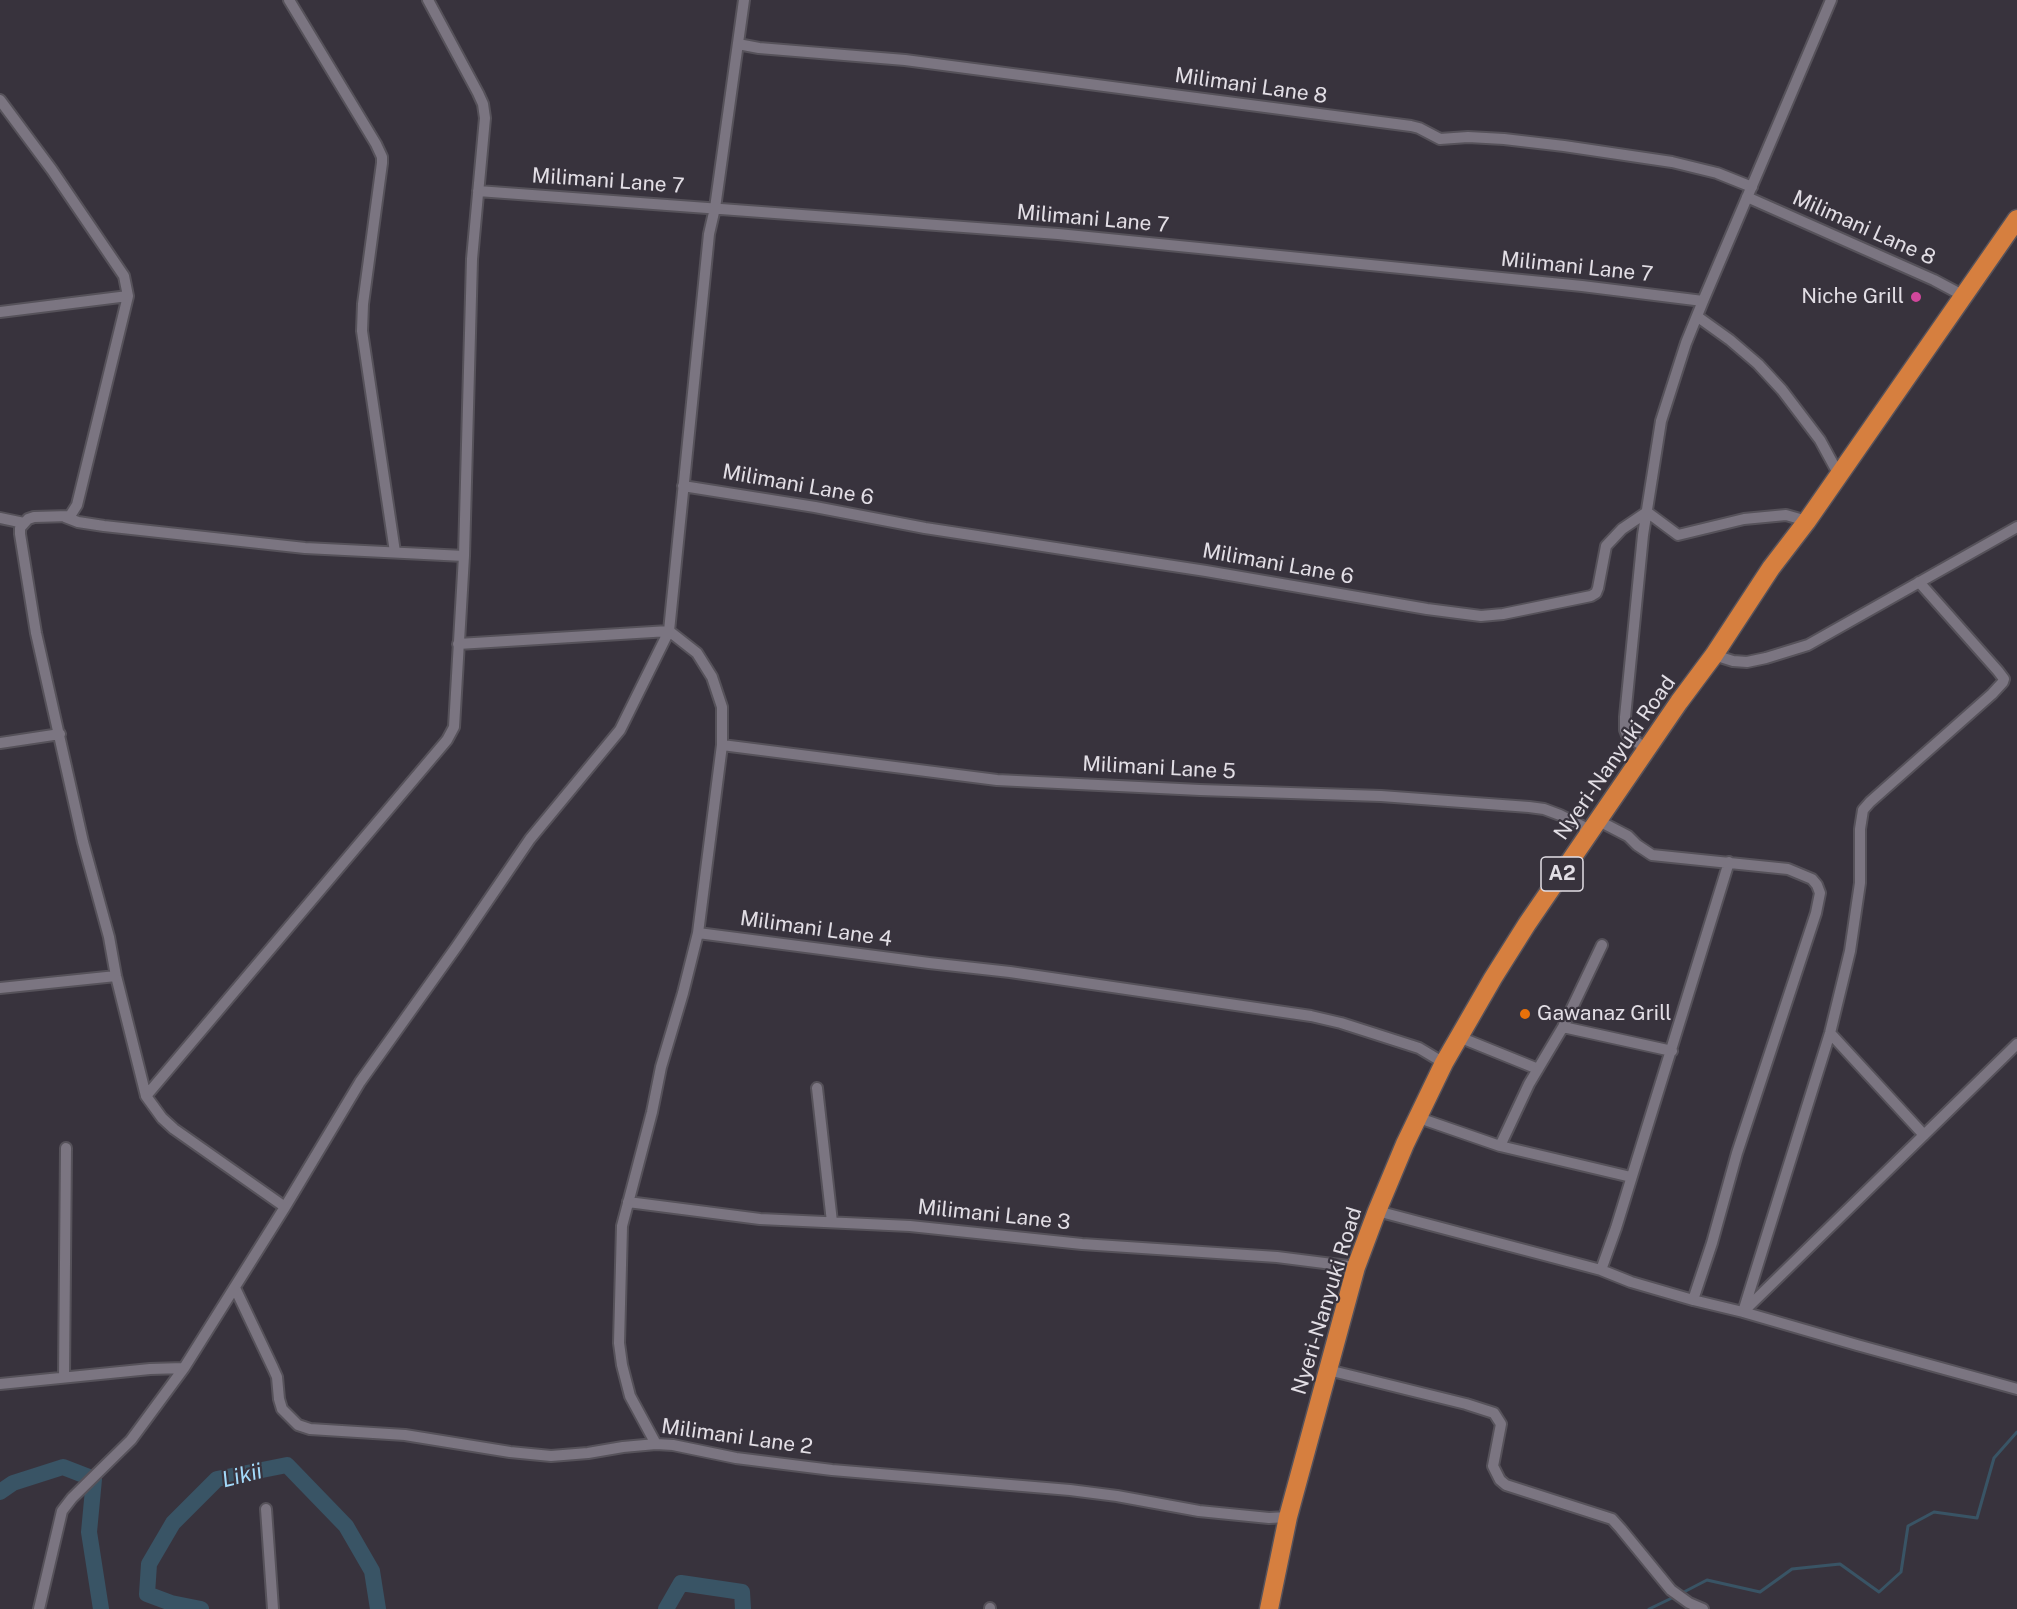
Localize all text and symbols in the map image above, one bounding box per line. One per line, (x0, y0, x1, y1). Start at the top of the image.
street label: Milimani Lane 8 (1173, 63, 1329, 109)
street label: Milimani Lane 7 (531, 163, 685, 199)
street label: Milimani Lane 8 (1789, 185, 1939, 271)
street label: Milimani Lane 7 (1016, 200, 1170, 238)
street label: Milimani Lane 7 (1500, 246, 1654, 288)
place label: Niche Grill (1801, 284, 1904, 310)
marker: Niche Grill (1909, 290, 1923, 304)
street label: Milimani Lane 6 (720, 459, 876, 511)
street label: Milimani Lane 6 (1200, 538, 1356, 590)
street label: Nyeri-Nanyuki Road (1549, 671, 1681, 845)
street label: Milimani Lane 5 (1082, 751, 1236, 785)
road number: A2 (1541, 857, 1583, 891)
street label: Milimani Lane 4 (738, 906, 894, 952)
place label: Gawanaz Grill (1537, 1001, 1672, 1027)
marker: Gawanaz Grill (1518, 1007, 1532, 1021)
street label: Milimani Lane 3 (916, 1194, 1072, 1236)
street label: Nyeri-Nanyuki Road (1286, 1204, 1368, 1398)
street label: Milimani Lane 2 (660, 1414, 814, 1460)
water label: Likii (219, 1458, 265, 1494)

